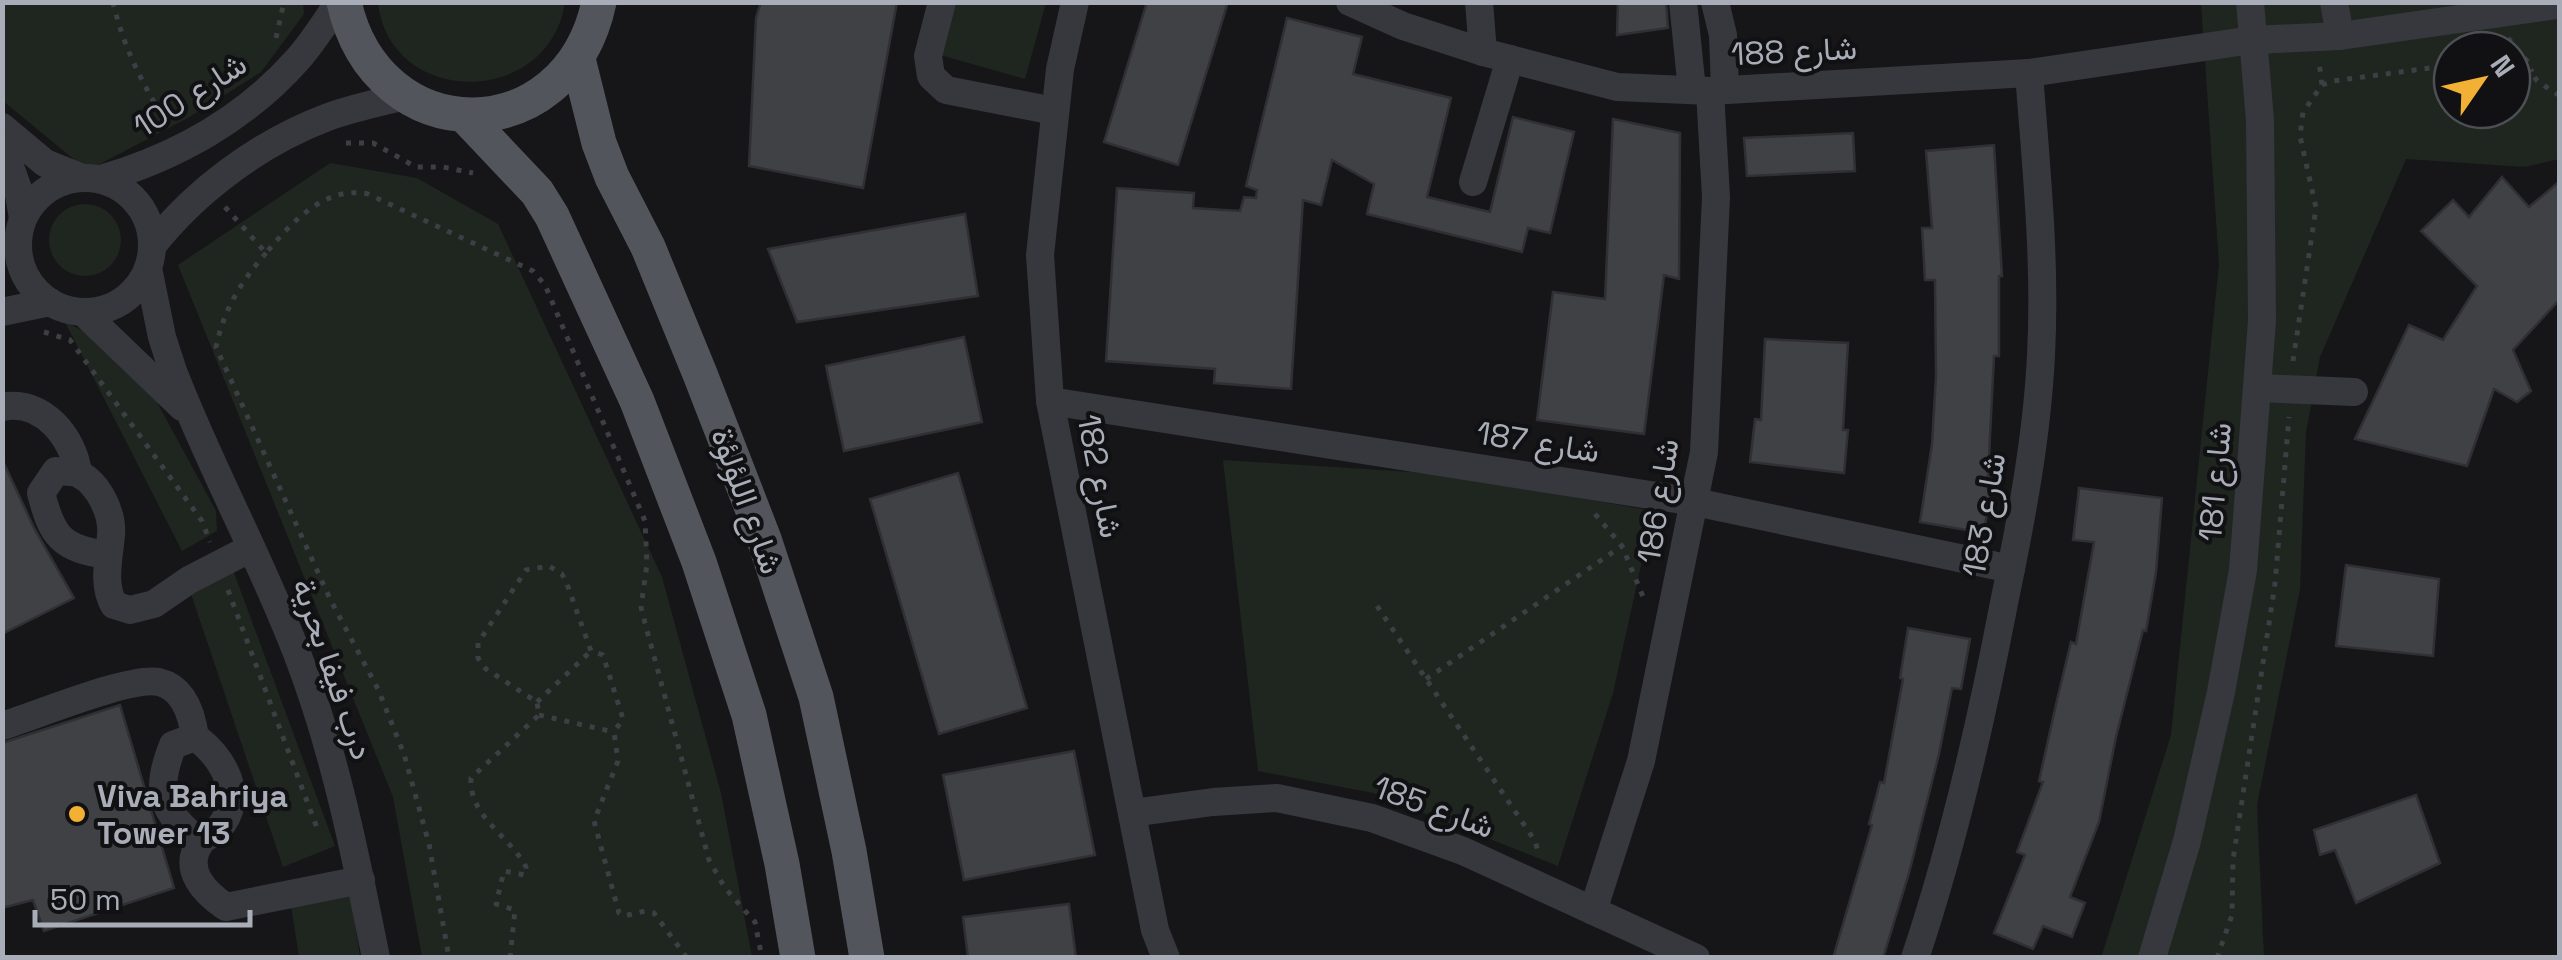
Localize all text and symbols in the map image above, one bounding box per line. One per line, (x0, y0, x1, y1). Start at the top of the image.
street label: شارع 188 (1730, 28, 1858, 76)
north arrow (2432, 30, 2532, 130)
street label: شارع 100 (126, 44, 255, 148)
text: N (2483, 48, 2523, 84)
street label: شارع 182 (1066, 411, 1132, 542)
street label: شارع 187 (1474, 413, 1602, 473)
street label: شارع 181 (2190, 421, 2242, 543)
street label: شارع اللؤلؤة (700, 423, 792, 580)
street label: شارع 186 (1628, 436, 1690, 566)
street label: شارع 183 (1953, 450, 2017, 580)
street label: درب فيفا بحرية (283, 573, 383, 765)
street label: شارع 185 (1368, 767, 1500, 849)
place label: Viva Bahriya Tower 13 (97, 776, 288, 853)
marker: Viva Bahriya Tower 13 (66, 803, 88, 825)
scale bar (35, 865, 250, 927)
text: 50 m (50, 880, 121, 919)

